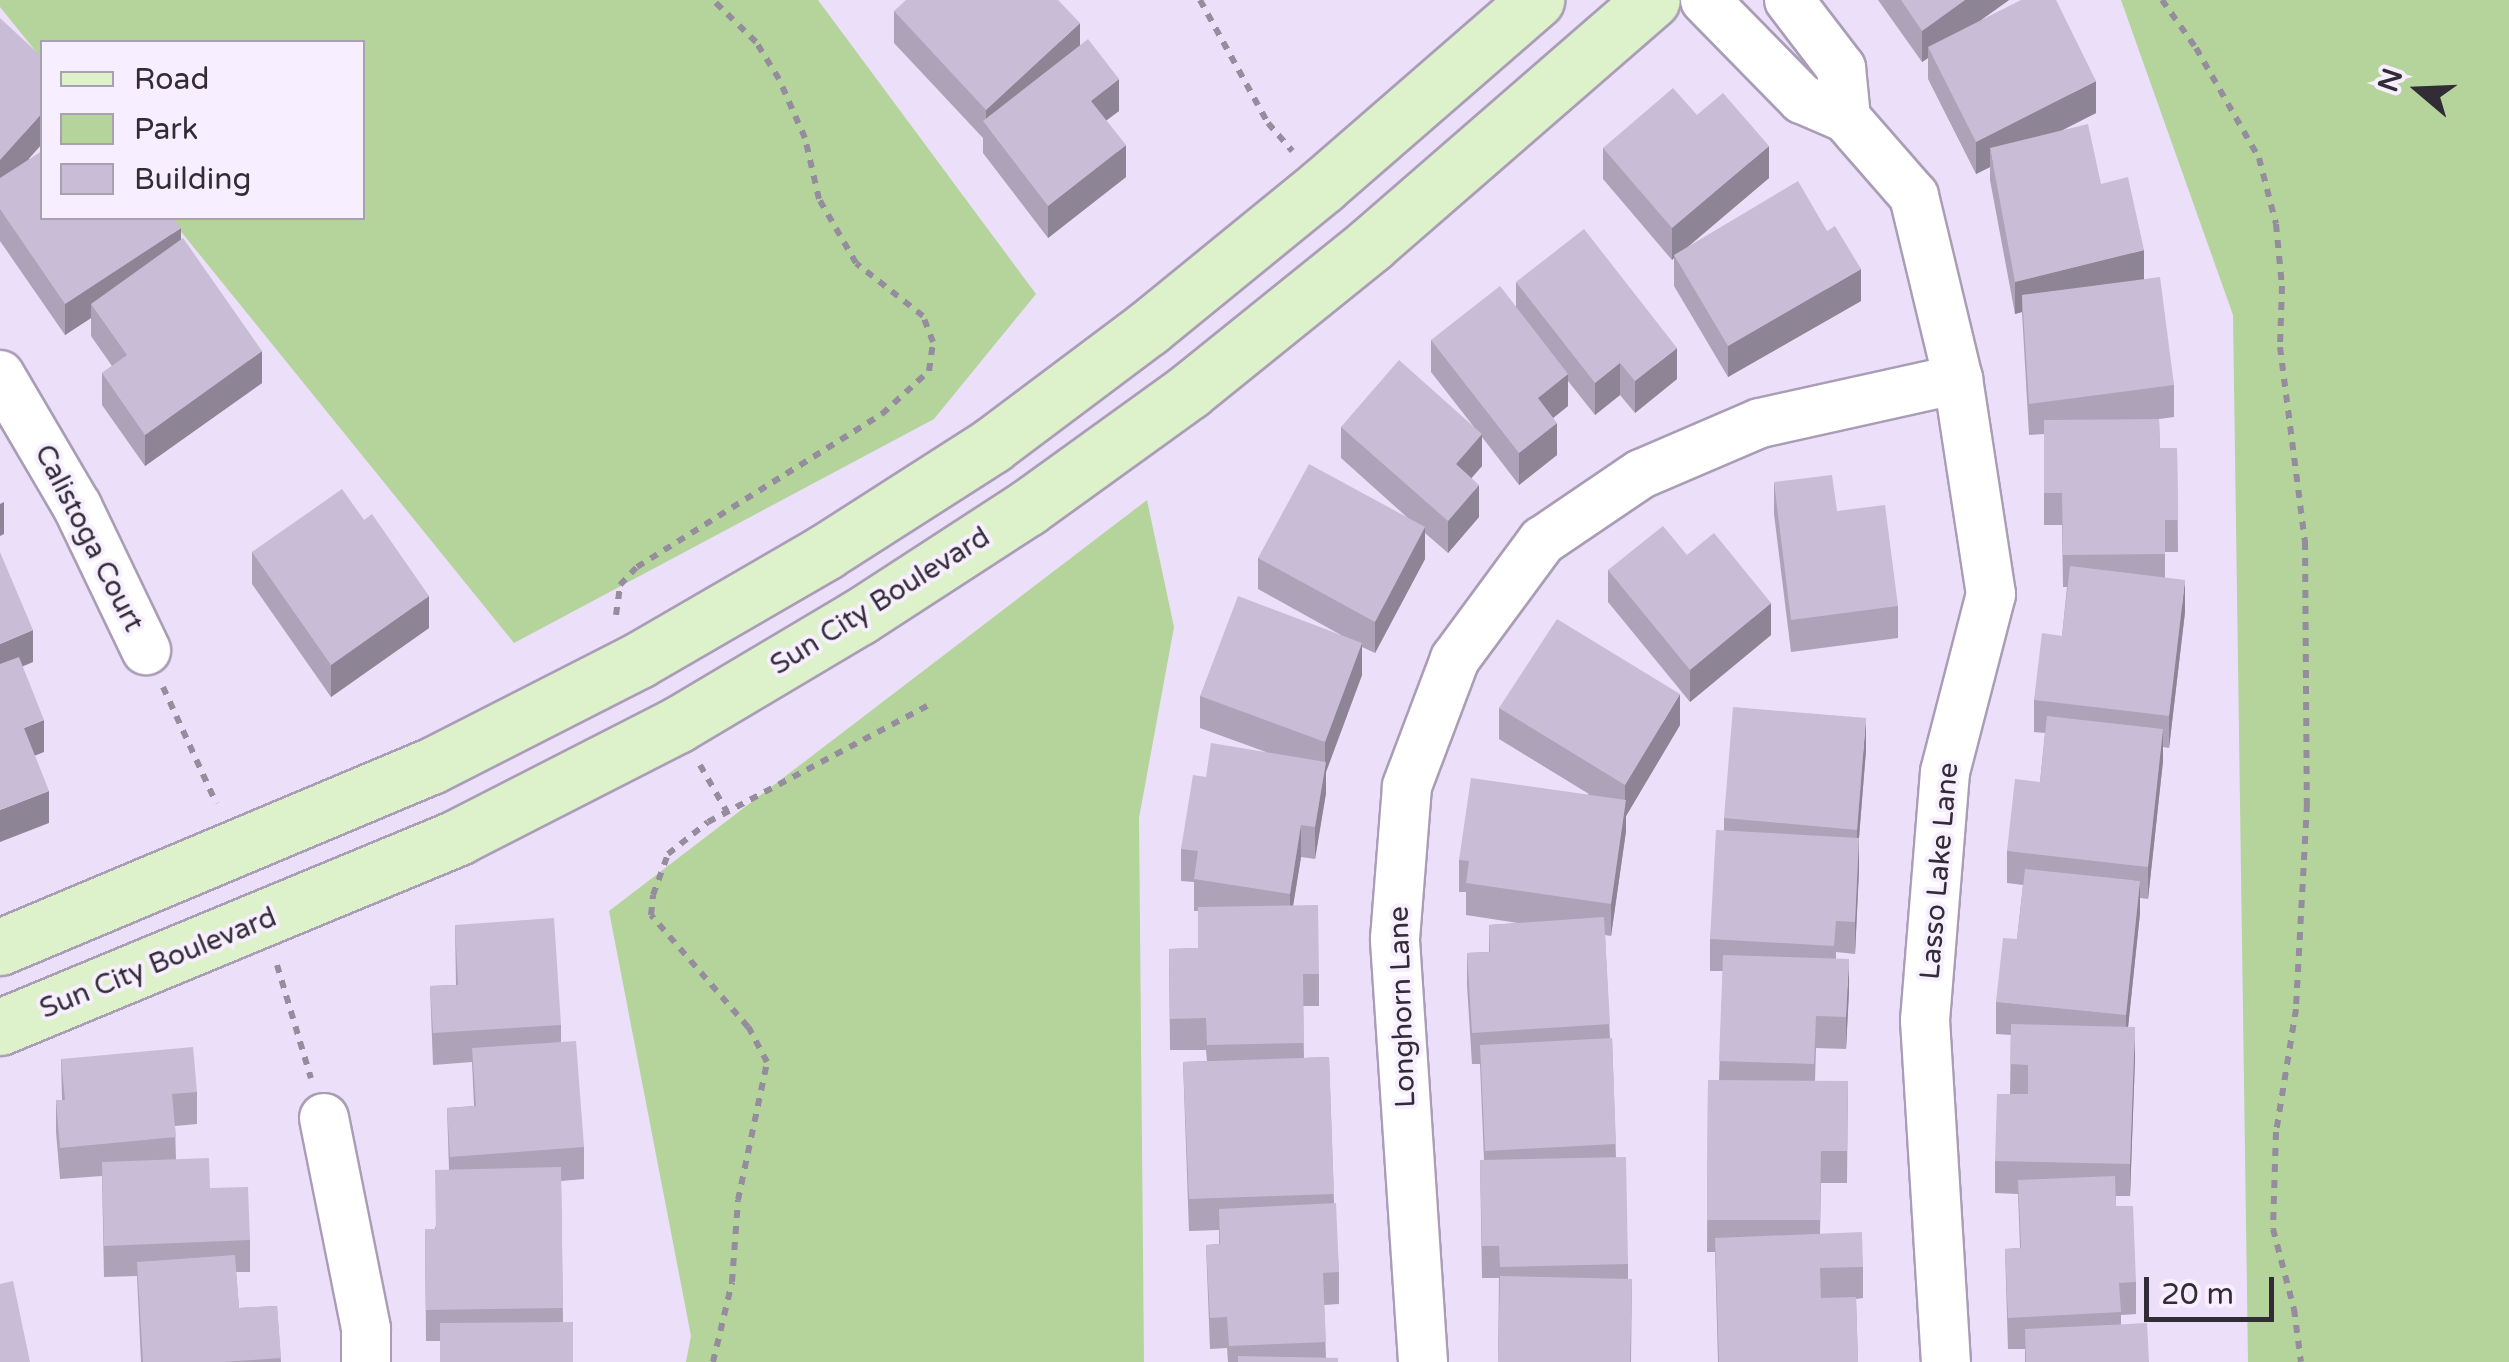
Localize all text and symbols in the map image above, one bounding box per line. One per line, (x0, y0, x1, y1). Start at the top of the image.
legend (40, 40, 365, 220)
north arrow (2369, 40, 2469, 140)
text: Road (134, 61, 209, 98)
text: N (2371, 64, 2410, 96)
text: Park (134, 111, 198, 148)
text: Building (134, 161, 251, 198)
street label: Calistoga Court (27, 439, 151, 637)
street label: Sun City Boulevard (764, 520, 996, 682)
street label: Lasso Lake Lane (1913, 761, 1965, 981)
street label: Sun City Boulevard (35, 900, 281, 1026)
street label: Longhorn Lane (1382, 906, 1422, 1108)
scale bar (2149, 1257, 2279, 1319)
text: 20 m (2161, 1276, 2234, 1313)

